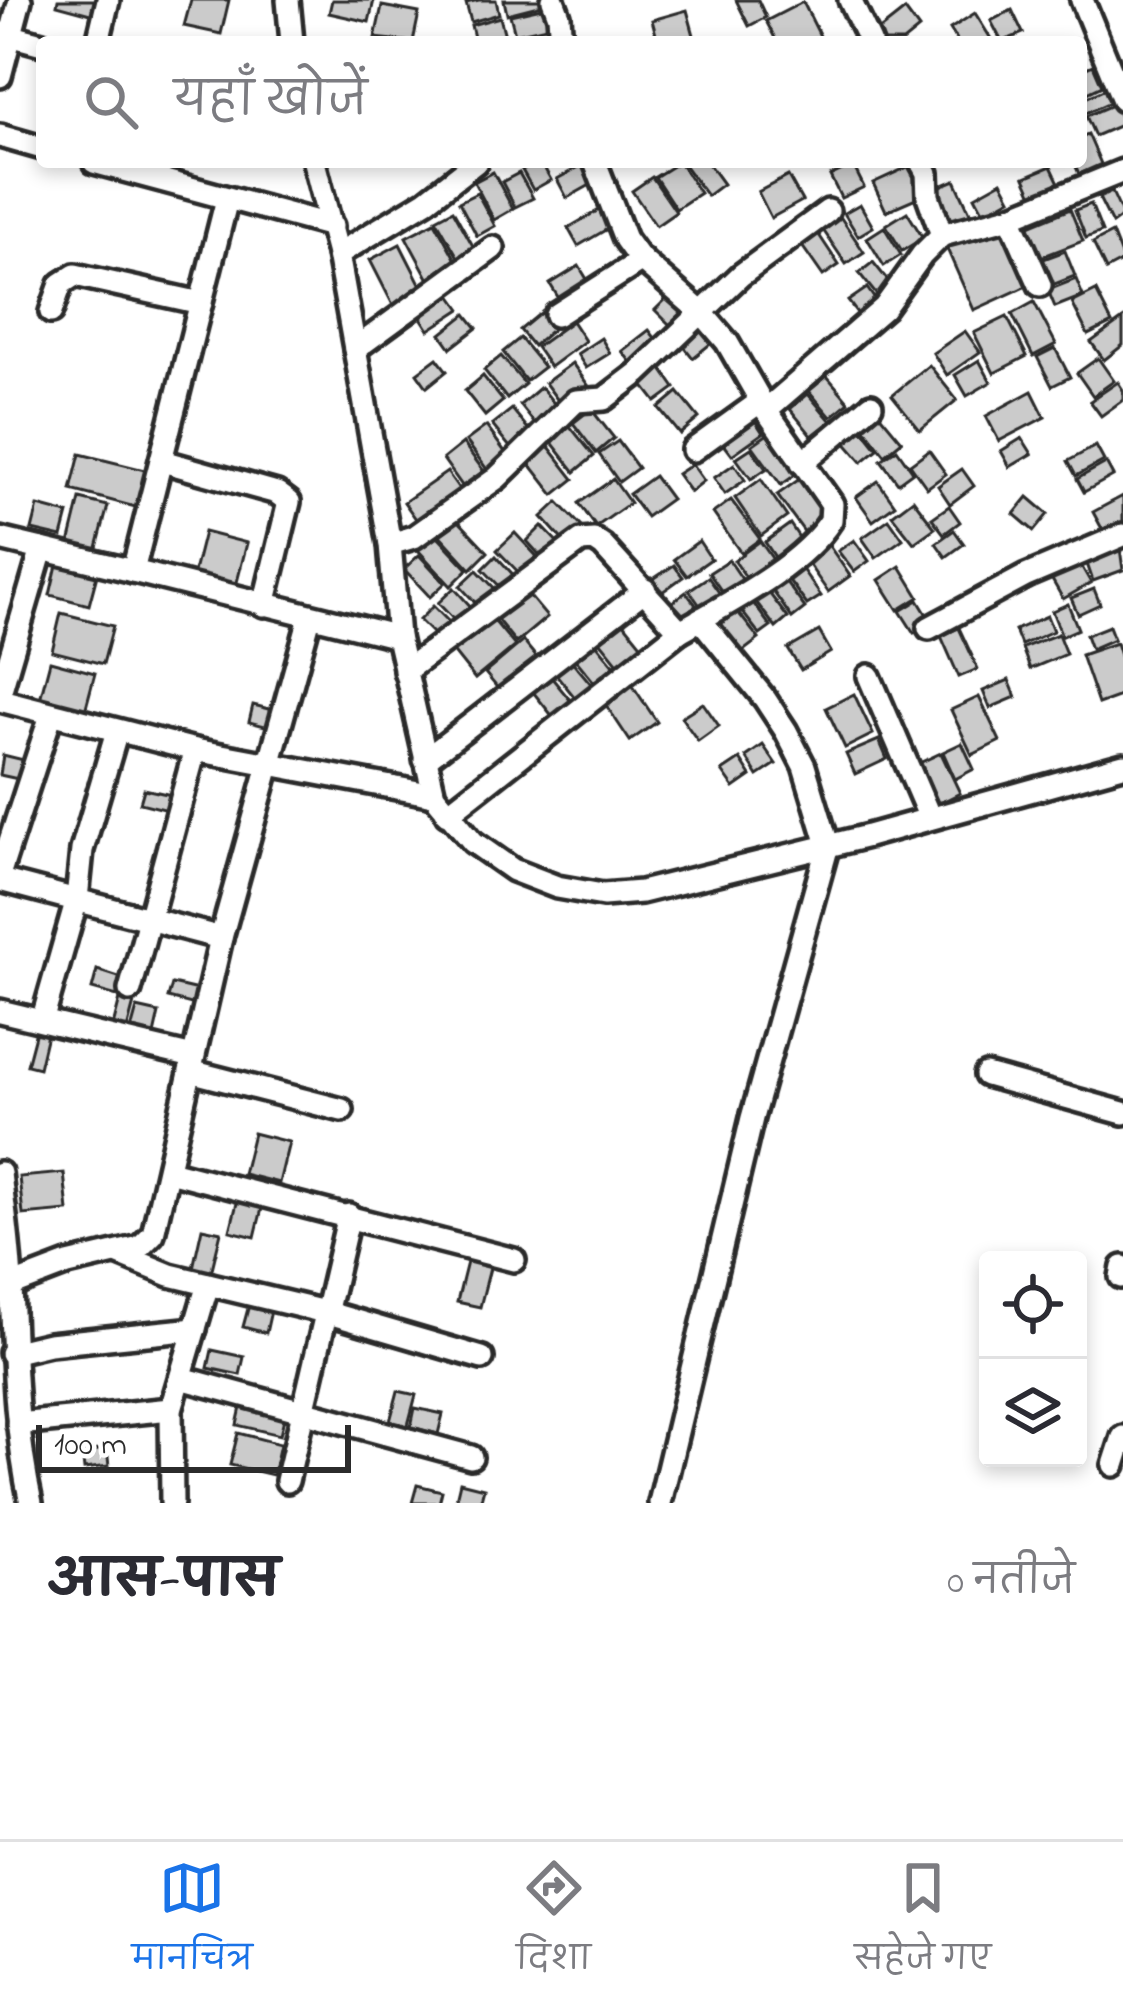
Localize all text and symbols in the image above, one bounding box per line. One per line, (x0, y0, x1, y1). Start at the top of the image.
search box (36, 36, 1087, 168)
icon: search (78, 69, 144, 135)
text: यहाँ खोजें (174, 70, 367, 136)
map controls (979, 1251, 1087, 1467)
button: locate (979, 1251, 1087, 1359)
button: layers (979, 1359, 1087, 1467)
scale bar (36, 1419, 351, 1472)
text: 100 m (54, 1422, 127, 1470)
text: आस-पास (48, 1545, 280, 1620)
text: 0 नतीजे (947, 1554, 1075, 1611)
tab: मानचित्र (132, 1855, 253, 1994)
tab: दिशा (516, 1855, 591, 1994)
tab: सहेजे गए (854, 1855, 991, 1994)

